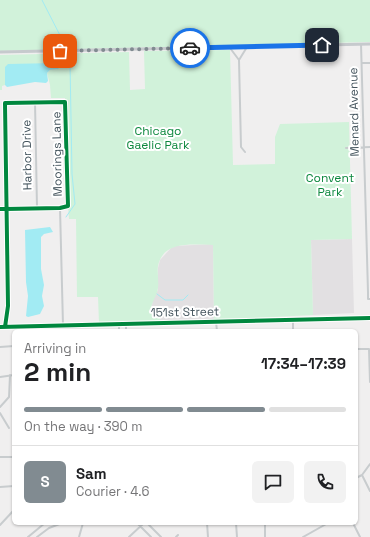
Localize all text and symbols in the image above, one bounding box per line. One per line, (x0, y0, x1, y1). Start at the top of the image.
courier (170, 28, 210, 68)
pin (305, 28, 339, 62)
pin (43, 34, 77, 68)
icon: home (311, 34, 333, 56)
icon: car (179, 37, 201, 59)
icon: bag (49, 40, 71, 62)
street label: Menard Avenue (345, 67, 363, 157)
street label: Moorings Lane (48, 111, 66, 197)
street label: Harbor Drive (18, 119, 36, 191)
park label: Chicago Gaelic Park (127, 123, 190, 153)
park label: Convent Park (306, 170, 354, 200)
street label: 151st Street (151, 303, 219, 321)
text: Arriving in (24, 340, 86, 357)
text: 17:34–17:39 (261, 354, 346, 373)
text: 2 min (24, 355, 91, 389)
text: On the way · 390 m (24, 418, 142, 435)
button: chat (252, 461, 294, 503)
button: phone (304, 461, 346, 503)
text: Sam (76, 464, 107, 483)
text: S (40, 472, 50, 491)
text: Courier · 4.6 (76, 483, 149, 500)

